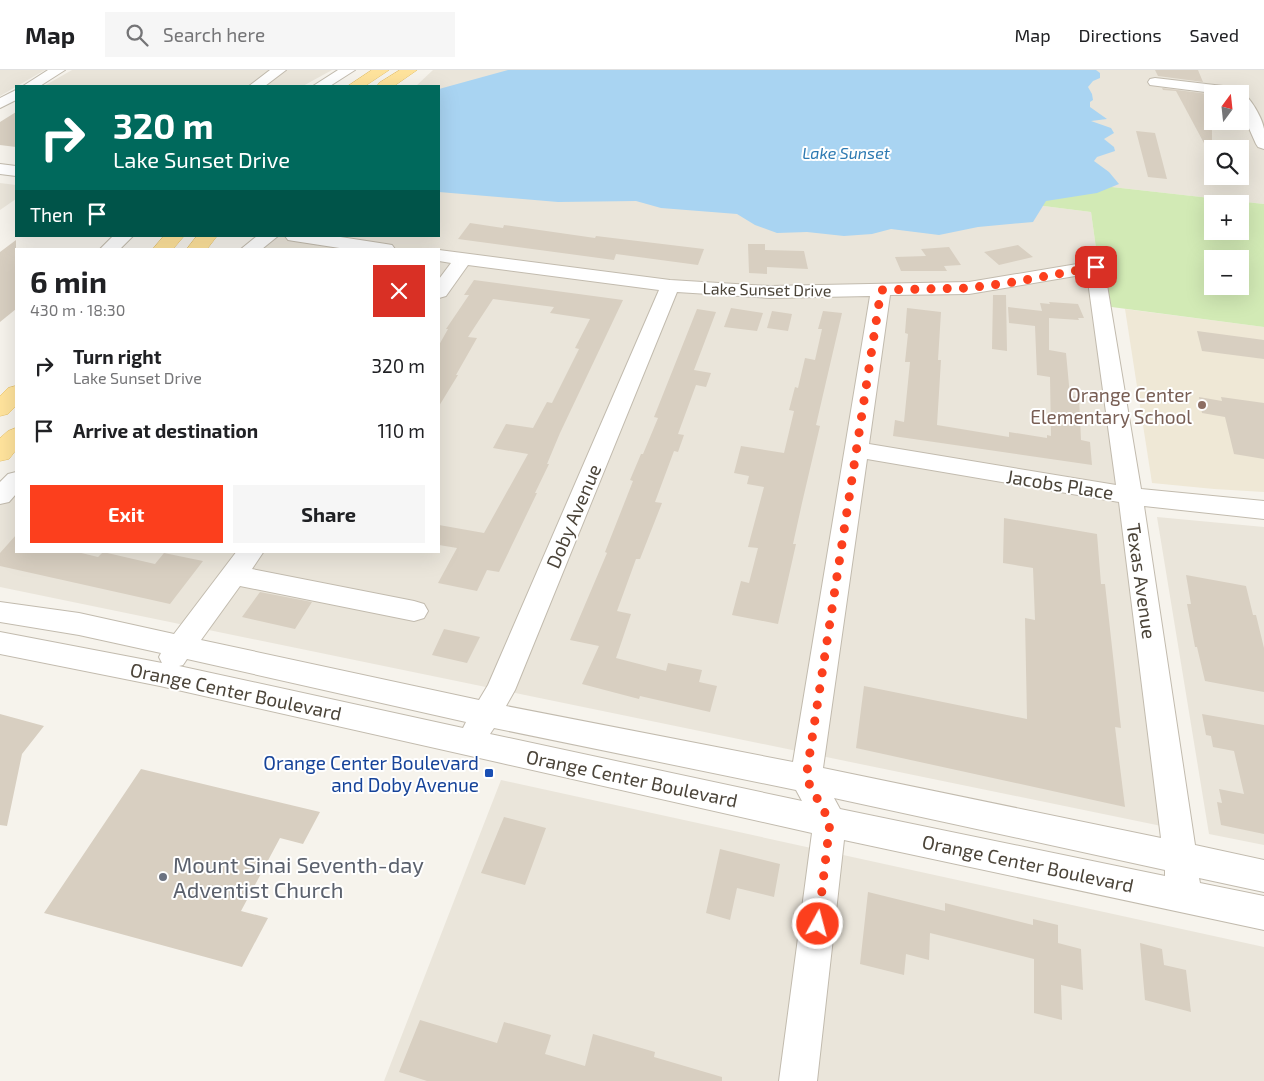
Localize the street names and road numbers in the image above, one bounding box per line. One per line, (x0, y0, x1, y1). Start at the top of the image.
street label: Lake Sunset Drive (702, 278, 832, 300)
street label: Doby Avenue (541, 460, 605, 572)
street label: Jacobs Place (1005, 464, 1115, 504)
street label: Texas Avenue (1122, 522, 1162, 640)
street label: Orange Center Boulevard (128, 657, 344, 725)
street label: Orange Center Boulevard (524, 744, 740, 812)
street label: Orange Center Boulevard (920, 829, 1136, 897)

